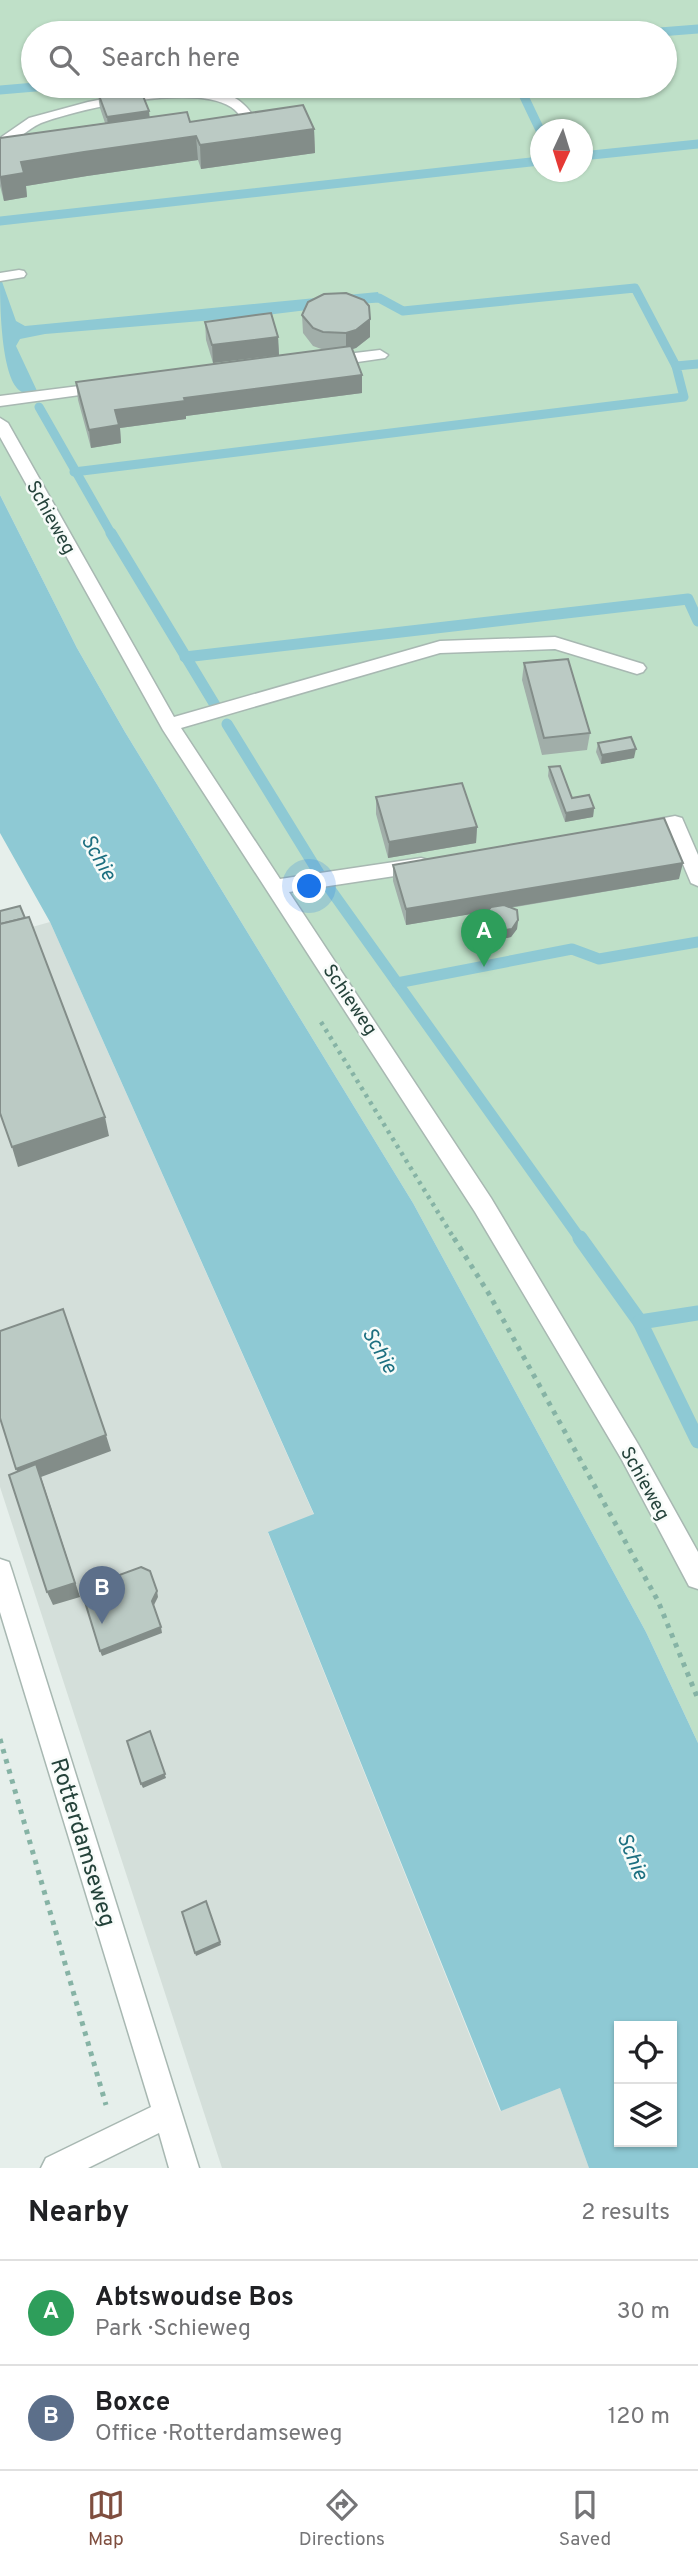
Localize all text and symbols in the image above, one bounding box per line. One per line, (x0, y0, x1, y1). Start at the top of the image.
search box (21, 21, 677, 98)
icon: search (45, 41, 83, 79)
text: Search here (101, 43, 240, 76)
north arrow (530, 119, 593, 182)
street label: Schieweg (20, 477, 80, 559)
water label: Schie (74, 830, 122, 887)
your location (292, 869, 326, 903)
pin: A (461, 909, 507, 967)
street label: Schieweg (317, 960, 382, 1040)
water label: Schie (355, 1323, 403, 1380)
street label: Schieweg (614, 1443, 674, 1525)
pin: B (79, 1566, 125, 1624)
street label: Rotterdamseweg (42, 1755, 121, 1930)
water label: Schie (610, 1829, 654, 1886)
map controls (614, 2021, 677, 2147)
button: locate (614, 2021, 677, 2084)
button: layers (614, 2084, 677, 2147)
text: Nearby (28, 2195, 129, 2232)
text: 2 results (581, 2199, 670, 2228)
text: Abtswoudse Bos (95, 2282, 294, 2315)
text: A (43, 2298, 59, 2327)
text: 30 m (617, 2298, 670, 2327)
text: Park · Schieweg (95, 2315, 251, 2344)
text: Boxce (95, 2387, 170, 2420)
text: B (43, 2403, 59, 2432)
text: 120 m (608, 2403, 670, 2432)
text: Office · Rotterdamseweg (95, 2420, 343, 2449)
tab: Map (87, 2486, 125, 2552)
tab: Directions (299, 2486, 385, 2552)
tab: Saved (559, 2486, 611, 2552)

